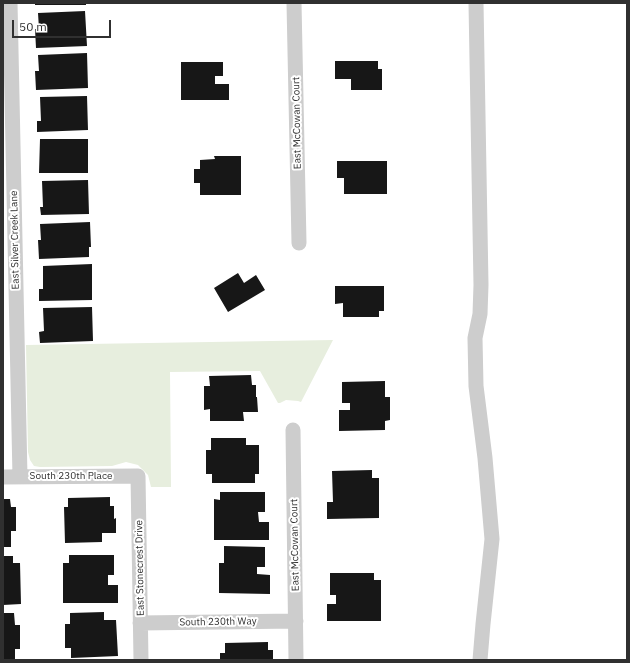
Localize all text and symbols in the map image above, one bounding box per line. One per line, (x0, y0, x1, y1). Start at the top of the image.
scale bar (14, 12, 113, 38)
text: 50 m (19, 19, 47, 34)
street label: East McCowan Court (290, 77, 304, 169)
street label: East Silver Creek Lane (8, 190, 22, 290)
street label: South 230th Place (30, 470, 112, 482)
street label: East McCowan Court (288, 499, 302, 591)
street label: East Stonecrest Drive (133, 520, 147, 616)
street label: South 230th Way (179, 615, 257, 629)

